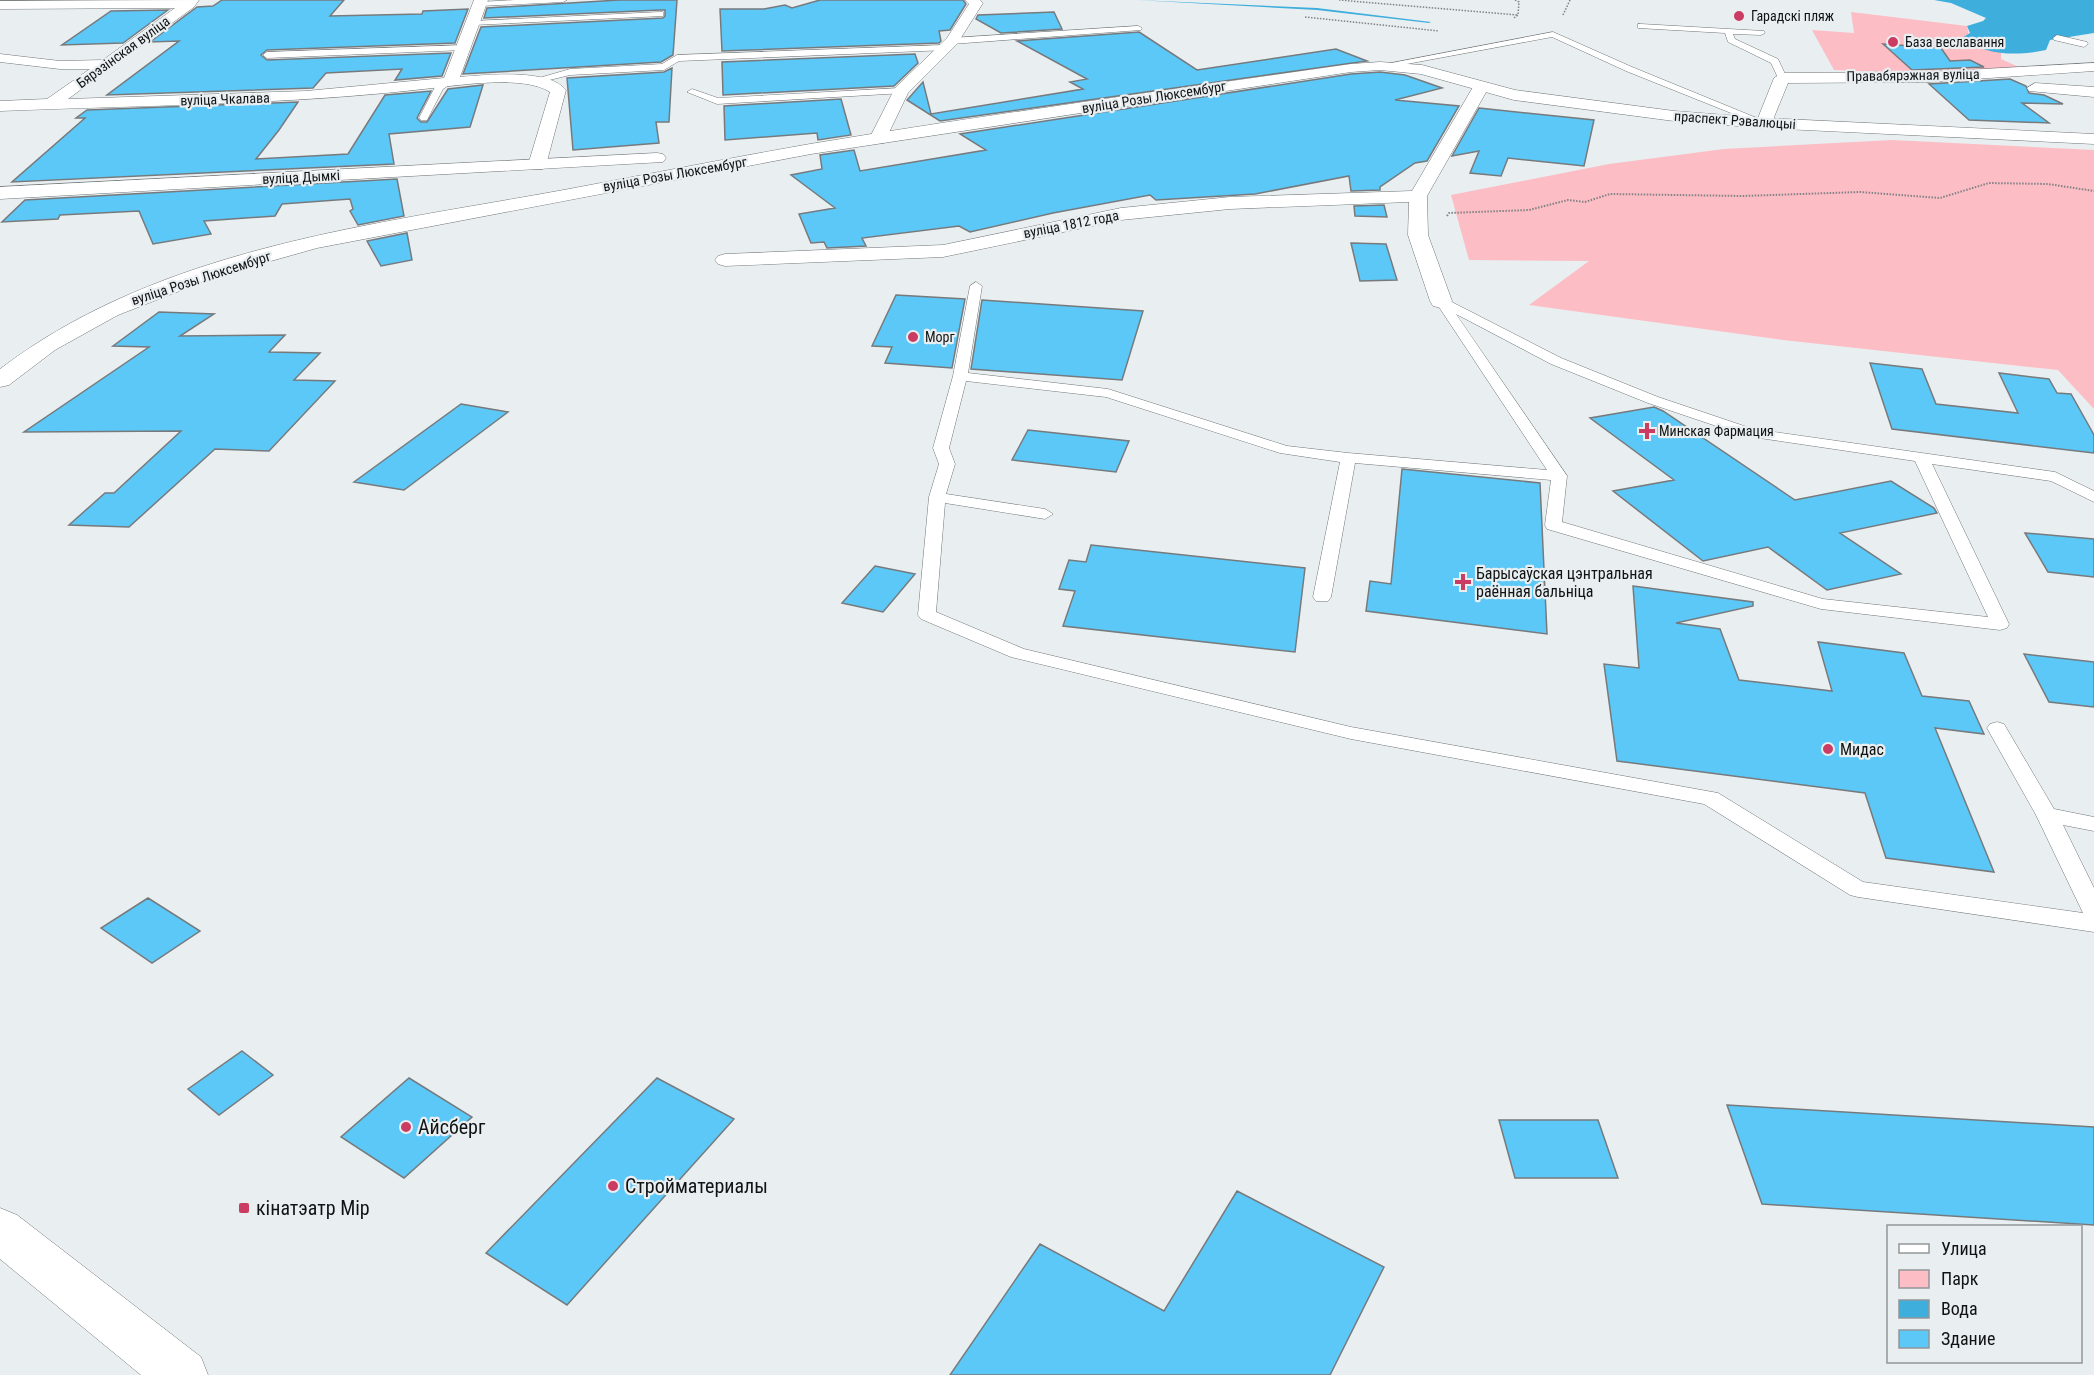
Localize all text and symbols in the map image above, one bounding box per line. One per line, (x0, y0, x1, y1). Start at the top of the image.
place label: Гарадскі пляж (1751, 8, 1834, 24)
marker: Гарадскі пляж (1732, 9, 1746, 23)
street label: Бярэзінская вуліца (73, 13, 173, 91)
place label: База веславання (1905, 34, 2004, 50)
marker: База веславання (1886, 35, 1900, 49)
street label: Правабярэжная вуліца (1846, 66, 1980, 84)
street label: вуліца Розы Люксембург (1081, 78, 1227, 116)
street label: вуліца Чкалава (180, 89, 270, 109)
street label: праспект Рэвалюцыі (1674, 108, 1796, 132)
street label: вуліца Розы Люксембург (602, 153, 748, 195)
street label: вуліца Дымкі (262, 167, 340, 187)
street label: вуліца 1812 года (1022, 207, 1120, 241)
street label: вуліца Розы Люксембург (129, 248, 273, 308)
place label: Морг (925, 329, 955, 345)
marker: Морг (906, 330, 920, 344)
place label: Минская Фармация (1659, 423, 1774, 439)
marker: Минская Фармация (1640, 424, 1654, 438)
place label: Барысаўская цэнтральная раённая бальніца (1476, 564, 1653, 601)
marker: Барысаўская цэнтральная раённая бальніца (1454, 573, 1472, 591)
place label: Мидас (1840, 740, 1884, 759)
marker: Мидас (1821, 742, 1835, 756)
place label: Айсберг (418, 1115, 486, 1139)
marker: Айсберг (399, 1120, 413, 1134)
place label: Стройматериалы (625, 1174, 768, 1198)
marker: Стройматериалы (606, 1179, 620, 1193)
place label: кінатэатр Мір (256, 1196, 370, 1220)
marker: кінатэатр Мір (237, 1201, 251, 1215)
legend (1887, 1225, 2082, 1363)
text: Улица (1941, 1238, 1987, 1259)
text: Парк (1941, 1268, 1979, 1289)
text: Вода (1941, 1298, 1978, 1319)
text: Здание (1941, 1328, 1995, 1349)

